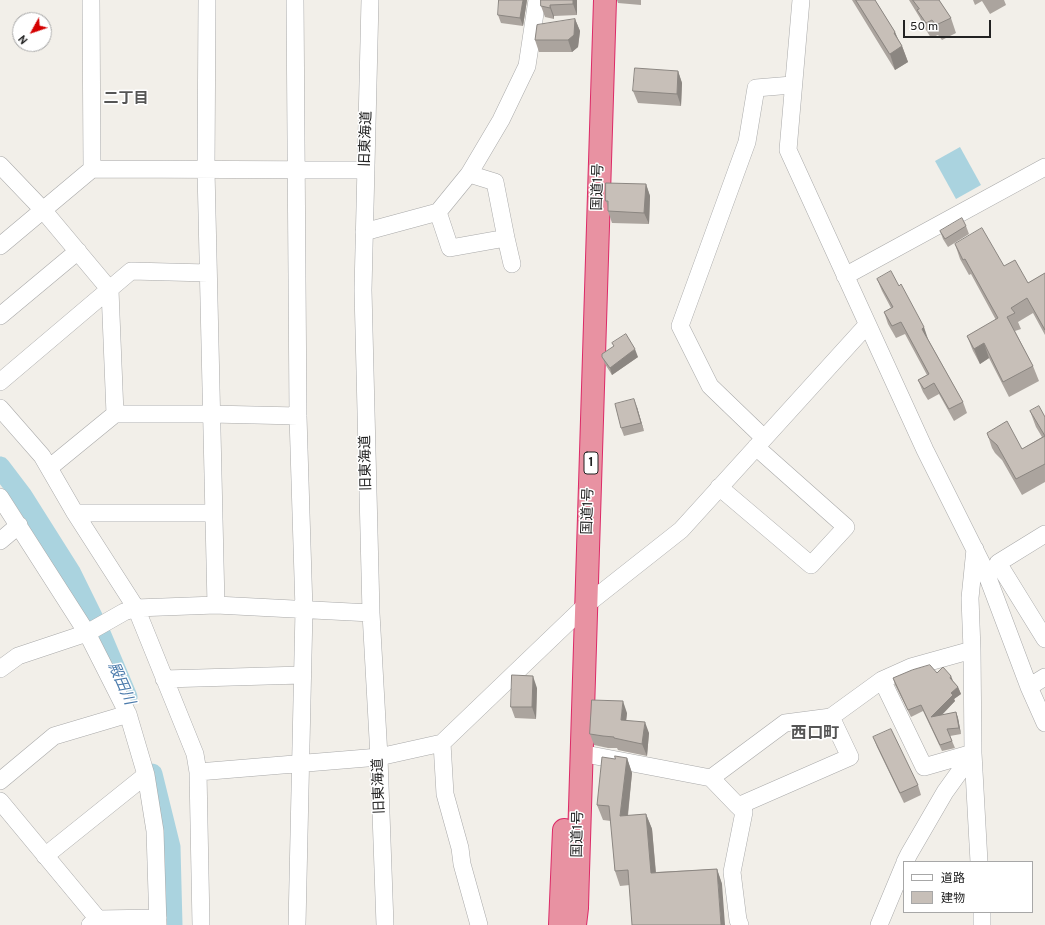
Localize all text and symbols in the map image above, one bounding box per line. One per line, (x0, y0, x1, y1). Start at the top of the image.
north arrow (12, 12, 52, 52)
scale bar (905, 12, 993, 38)
text: 50 m (910, 19, 938, 35)
text: N (16, 32, 31, 47)
district label: 二丁目 (104, 91, 148, 109)
street label: 旧東海道 (358, 111, 376, 167)
street label: 国道1号 (590, 163, 608, 211)
street label: 旧東海道 (358, 435, 376, 491)
road number: 1 (584, 452, 598, 474)
street label: 国道1号 (580, 487, 598, 535)
water label: 殿田川 (103, 660, 137, 708)
district label: 西口町 (791, 725, 839, 745)
street label: 旧東海道 (371, 758, 389, 814)
street label: 国道1号 (570, 810, 588, 858)
legend (903, 861, 1033, 913)
text: 道路 (941, 871, 965, 887)
text: 建物 (941, 891, 965, 907)

